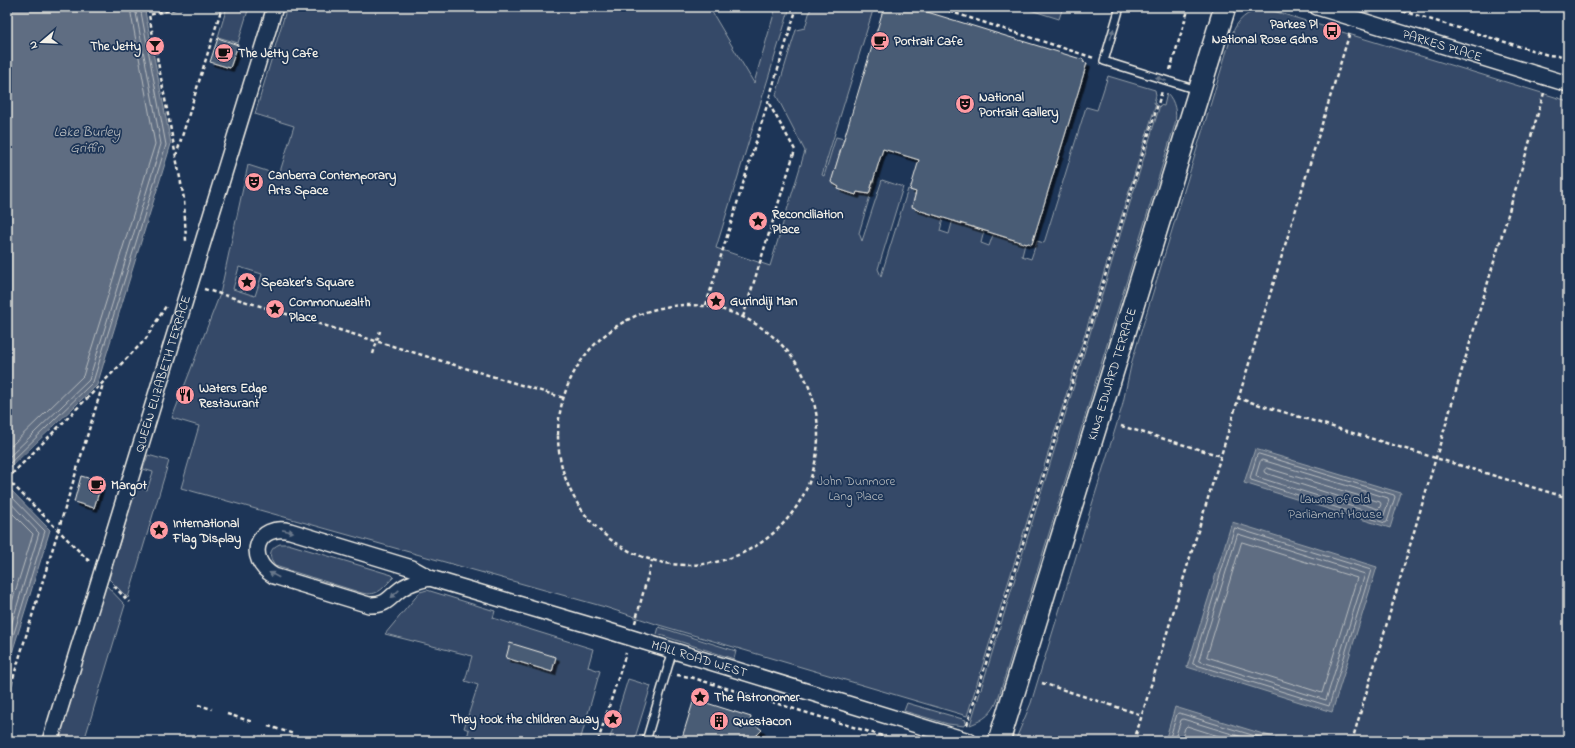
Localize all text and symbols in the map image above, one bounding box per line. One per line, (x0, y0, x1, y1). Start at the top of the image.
place label: Parkes Pl National Rose Gdns (1212, 15, 1318, 49)
bus stop icon: Parkes Pl National Rose Gdns (1321, 20, 1343, 42)
north arrow (22, 22, 62, 62)
street label: PARKES PLACE (1400, 24, 1485, 67)
one-way arrow (1109, 28, 1115, 40)
cafe icon: Portrait Cafe (869, 30, 891, 52)
place label: Portrait Cafe (894, 32, 964, 51)
bar icon: The Jetty (144, 35, 166, 57)
place label: The Jetty (90, 37, 141, 58)
text: N (25, 39, 42, 51)
cafe icon: The Jetty Cafe (213, 42, 235, 64)
place label: The Jetty Cafe (238, 44, 319, 65)
one-way arrow (1155, 76, 1167, 82)
place label: National Portrait Gallery (979, 88, 1059, 124)
theatre icon: National Portrait Gallery (954, 93, 976, 115)
water label: Lake Burley Griffin (54, 122, 121, 159)
place label: Canberra Contemporary Arts Space (268, 166, 396, 200)
theatre icon: Canberra Contemporary Arts Space (243, 171, 265, 193)
place label: Reconciliation Place (771, 205, 844, 239)
place icon: Reconciliation Place (747, 210, 769, 232)
place icon: Speaker’s Square (236, 271, 258, 293)
place label: Speaker’s Square (261, 273, 355, 292)
place icon: Gurindiji Man (705, 290, 727, 312)
place label: Gurindiji Man (730, 292, 798, 311)
street label: QUEEN ELIZABETH TERRACE (130, 293, 196, 455)
place label: Commonwealth Place (289, 293, 370, 327)
place icon: Commonwealth Place (264, 298, 286, 320)
street label: KING EDWARD TERRACE (1083, 305, 1141, 443)
place label: Waters Edge Restaurant (198, 379, 268, 413)
restaurant icon: Waters Edge Restaurant (174, 384, 196, 406)
park label: John Dunmore Lang Place (817, 472, 895, 507)
cafe icon: Margot (86, 474, 108, 496)
place label: Margot (111, 476, 148, 497)
park label: Lawns of Old Parliament House (1288, 490, 1382, 524)
place label: International Flag Display (172, 514, 241, 550)
place icon: International Flag Display (148, 519, 170, 541)
one-way arrow (282, 528, 295, 534)
one-way arrow (268, 572, 280, 579)
one-way arrow (390, 589, 400, 598)
street label: MALL ROAD WEST (649, 635, 750, 682)
place icon: The Astronomer (689, 686, 711, 708)
place label: The Astronomer (714, 688, 801, 707)
place icon: They took the children away (602, 708, 624, 730)
place label: They took the children away (450, 710, 599, 731)
building icon: Questacon (708, 710, 730, 732)
place label: Questacon (733, 712, 792, 731)

